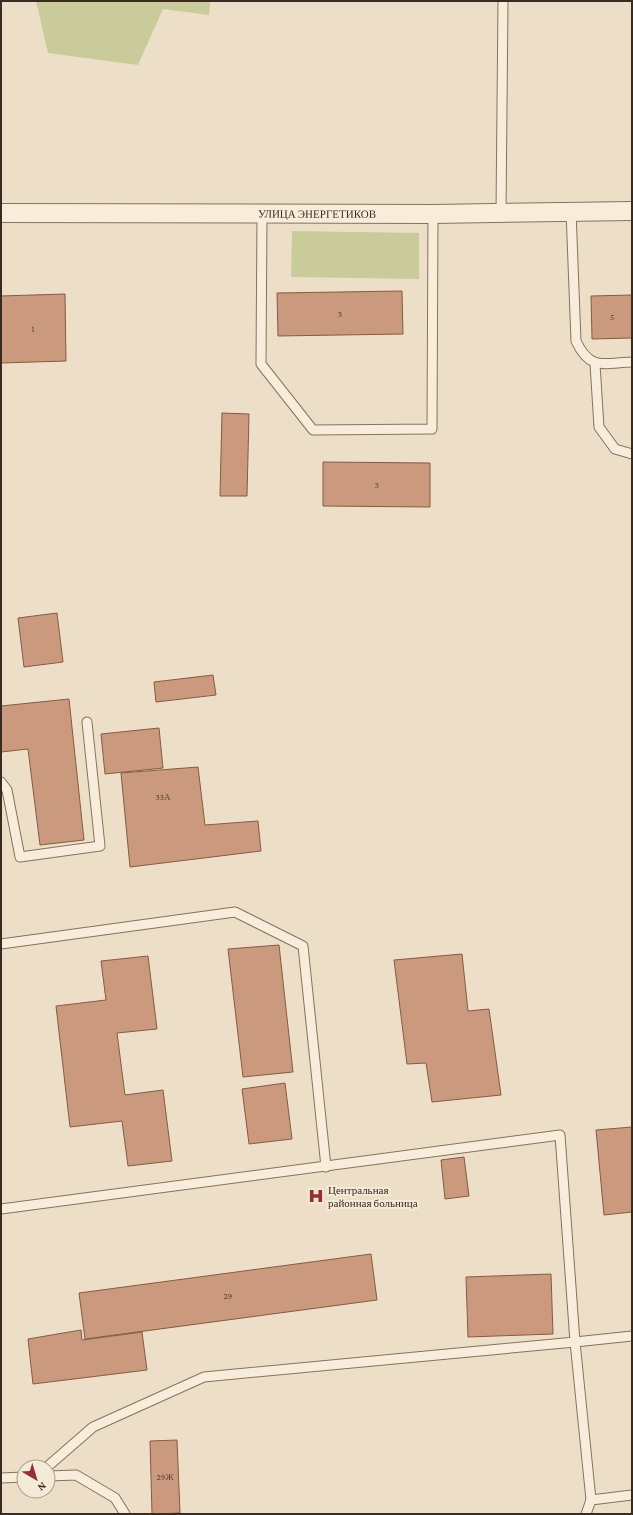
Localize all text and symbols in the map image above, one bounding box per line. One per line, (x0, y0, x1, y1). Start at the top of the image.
street label: УЛИЦА ЭНЕРГЕТИКОВ (258, 208, 376, 220)
house number: 3 (338, 309, 342, 319)
house number: 5 (610, 312, 614, 322)
house number: 1 (32, 324, 35, 334)
house number: 3 (375, 480, 379, 490)
house number: 33А (156, 792, 171, 802)
place label: Центральная районная больница (328, 1184, 418, 1209)
hospital icon: Центральная районная больница (307, 1187, 325, 1205)
house number: 29 (224, 1291, 233, 1301)
north arrow (16, 1459, 56, 1499)
house number: 29Ж (157, 1472, 174, 1482)
text: N (35, 1480, 49, 1494)

